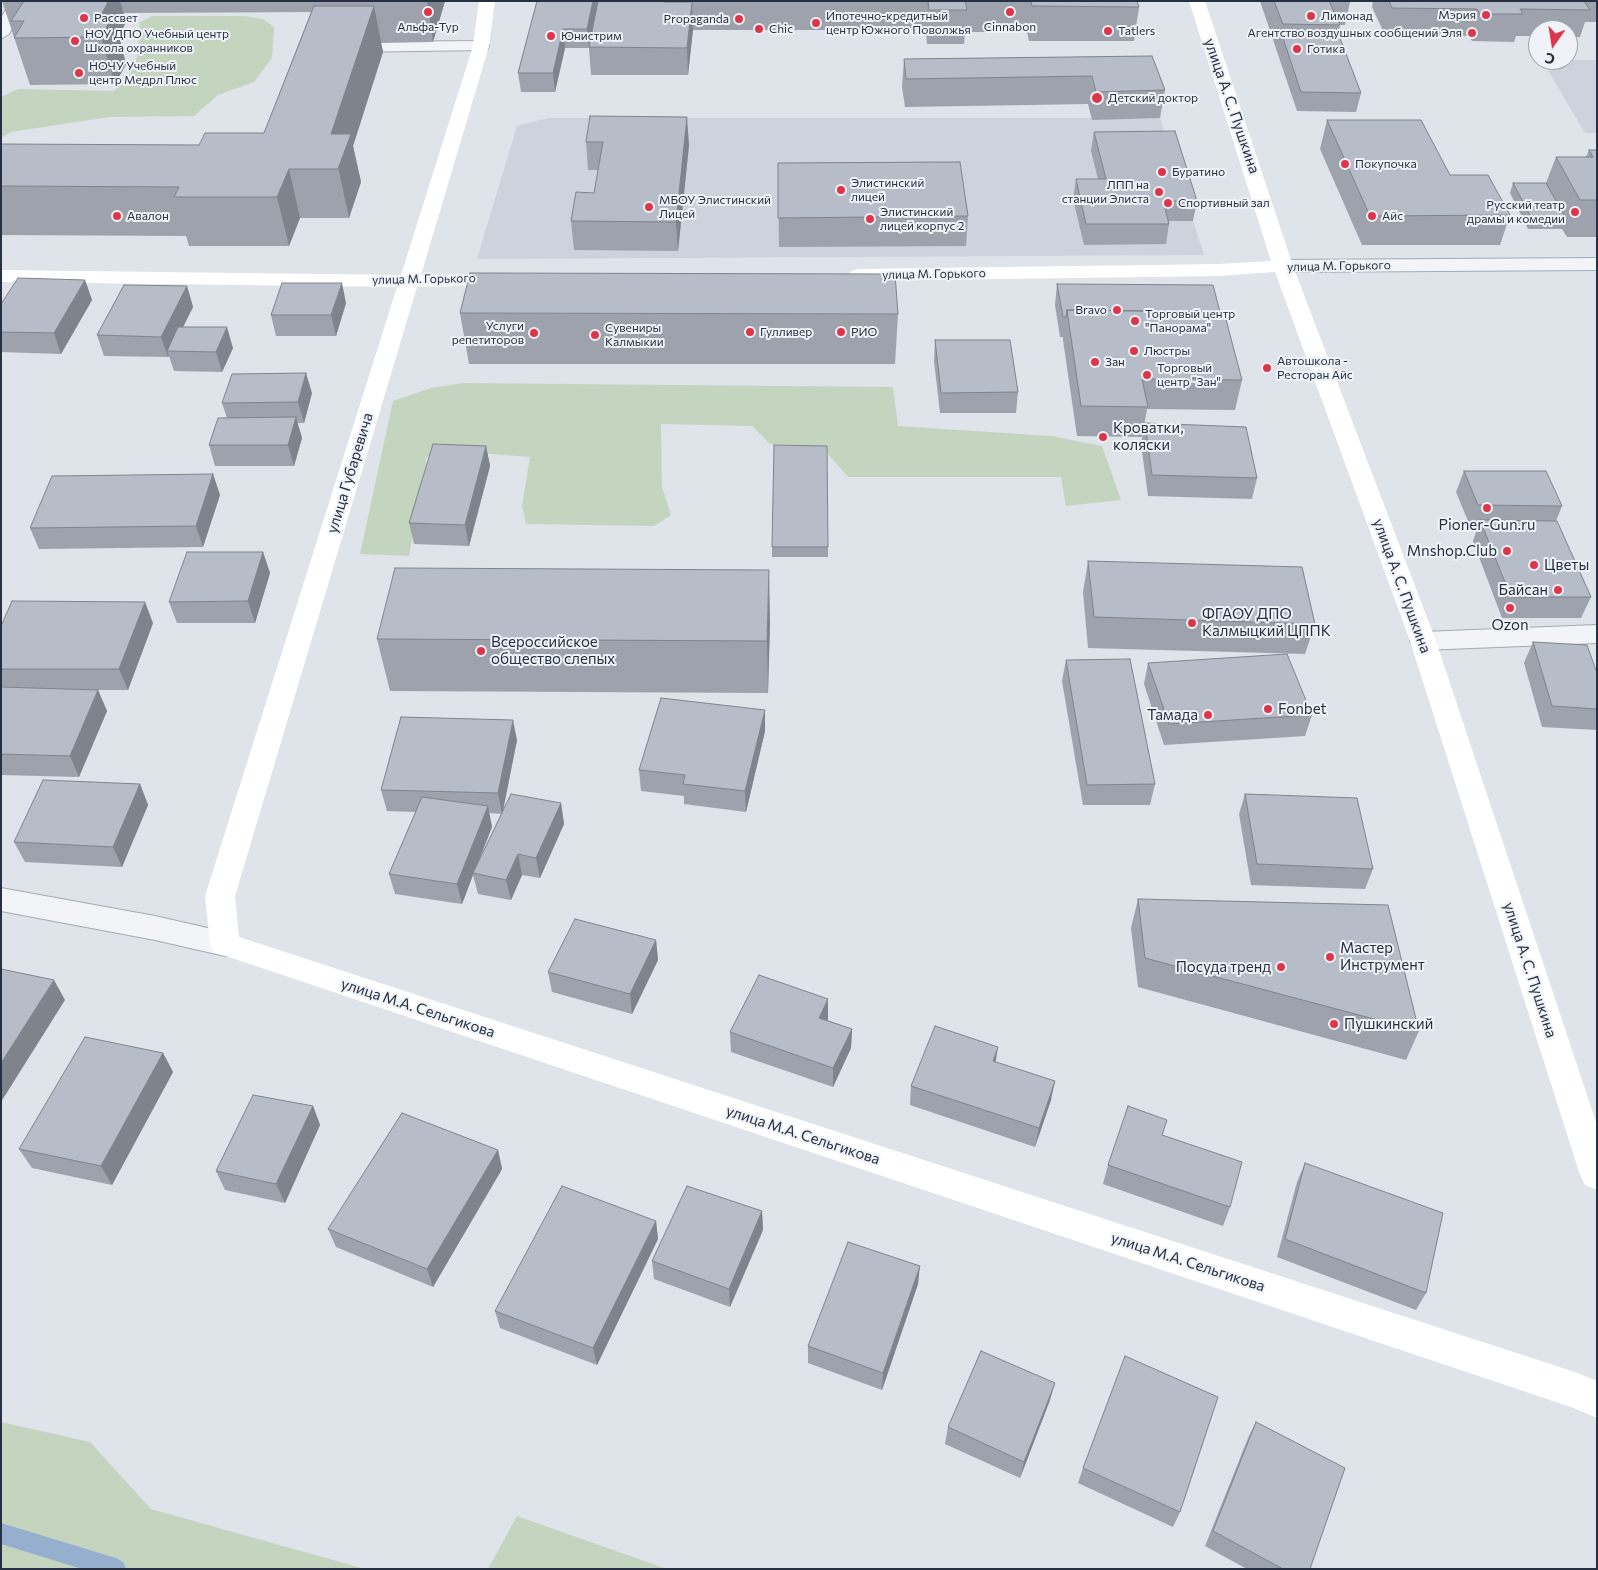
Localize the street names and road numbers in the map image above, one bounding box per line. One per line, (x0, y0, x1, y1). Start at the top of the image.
street label: улица А. С. Пушкина (1200, 36, 1264, 176)
street label: улица М. Горького (1287, 258, 1391, 274)
street label: улица М. Горького (882, 266, 986, 282)
street label: улица М. Горького (372, 271, 476, 287)
street label: улица Губаревича (323, 411, 377, 535)
street label: улица А. С. Пушкина (1369, 516, 1435, 656)
street label: улица А. С. Пушкина (1500, 900, 1560, 1040)
street label: улица М.А. Сельгикова (339, 975, 497, 1041)
street label: улица М.А. Сельгикова (724, 1102, 882, 1168)
street label: улица М.А. Сельгикова (1109, 1229, 1267, 1295)

